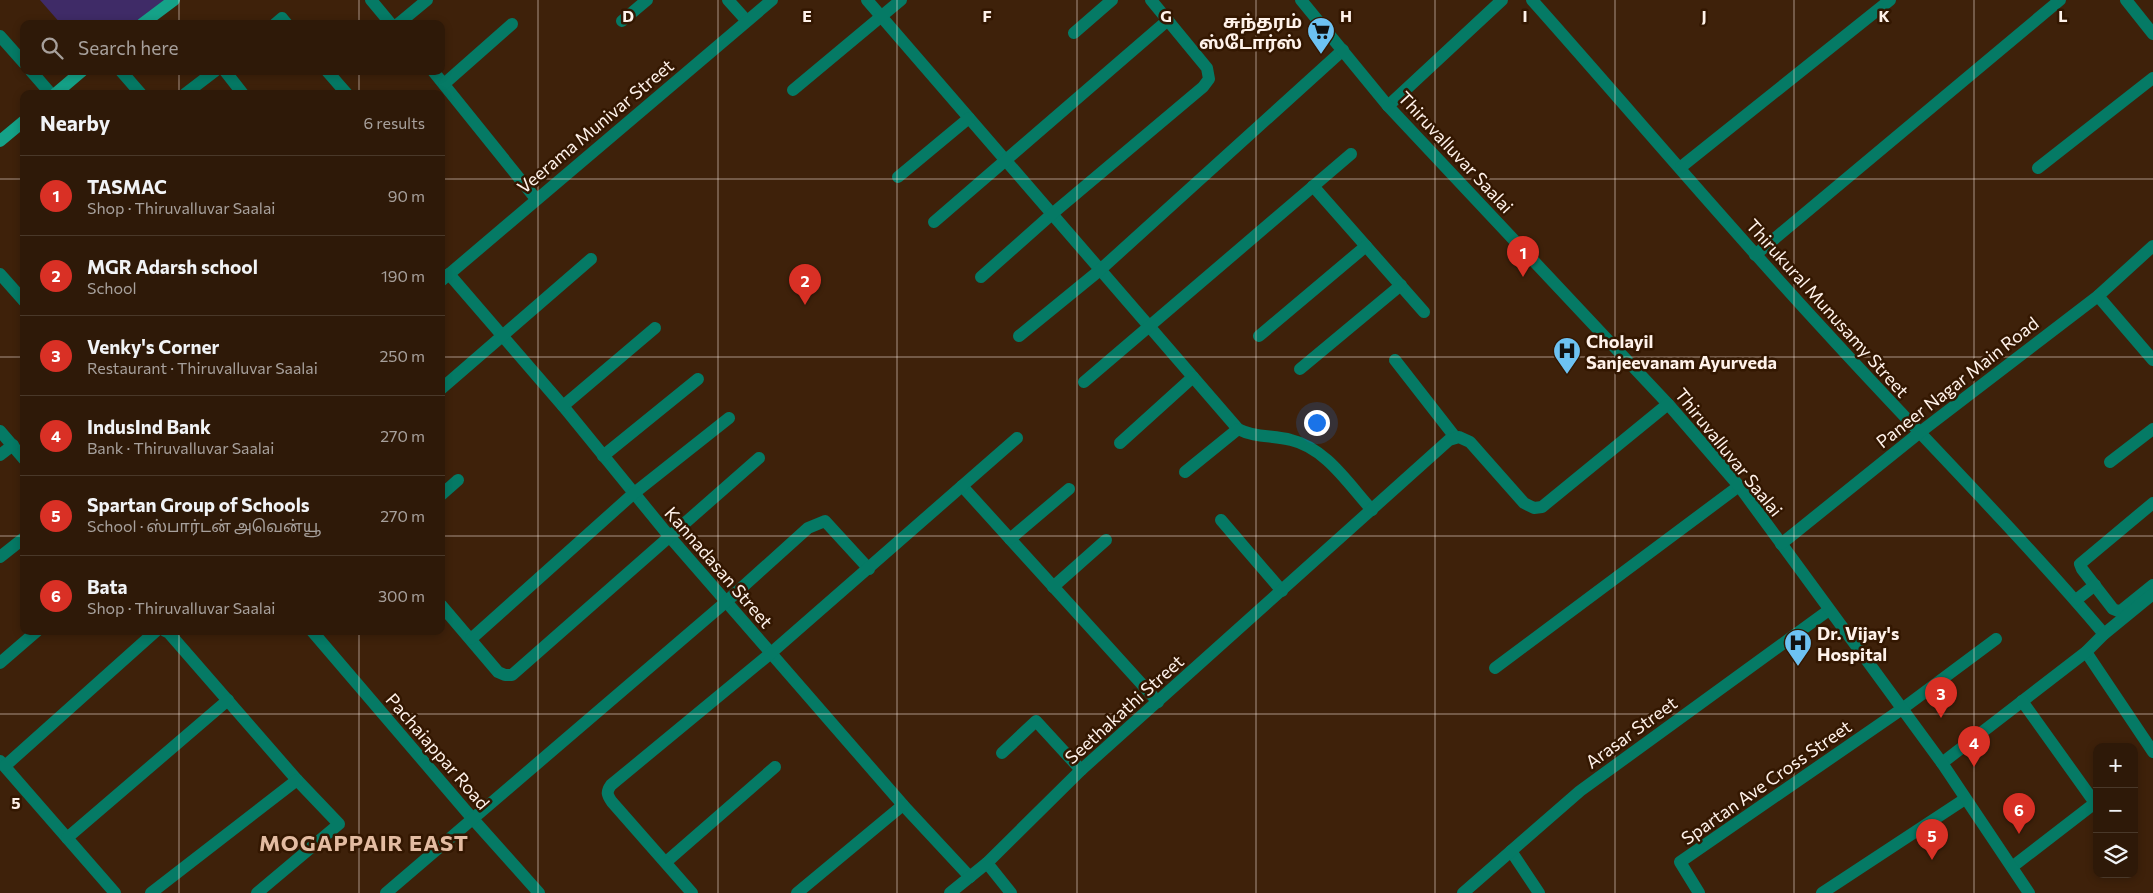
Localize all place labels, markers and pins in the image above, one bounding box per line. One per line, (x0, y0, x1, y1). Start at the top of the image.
place label: சுந்தரம் ஸ்டோர்ஸ் (1199, 10, 1302, 53)
supermarket icon: சுந்தரம் ஸ்டோர்ஸ் (1306, 16, 1336, 55)
pin: 1 (1507, 236, 1539, 277)
pin: 2 (789, 264, 821, 305)
place label: Cholayil Sanjeevanam Ayurveda (1586, 330, 1777, 373)
hospital icon: Cholayil Sanjeevanam Ayurveda (1552, 336, 1582, 375)
place label: Dr. Vijay's Hospital (1817, 622, 1899, 665)
hospital icon: Dr. Vijay's Hospital (1783, 628, 1813, 667)
pin: 3 (1925, 677, 1957, 718)
pin: 4 (1958, 726, 1990, 767)
pin: 6 (2003, 793, 2035, 834)
pin: 5 (1916, 819, 1948, 860)

